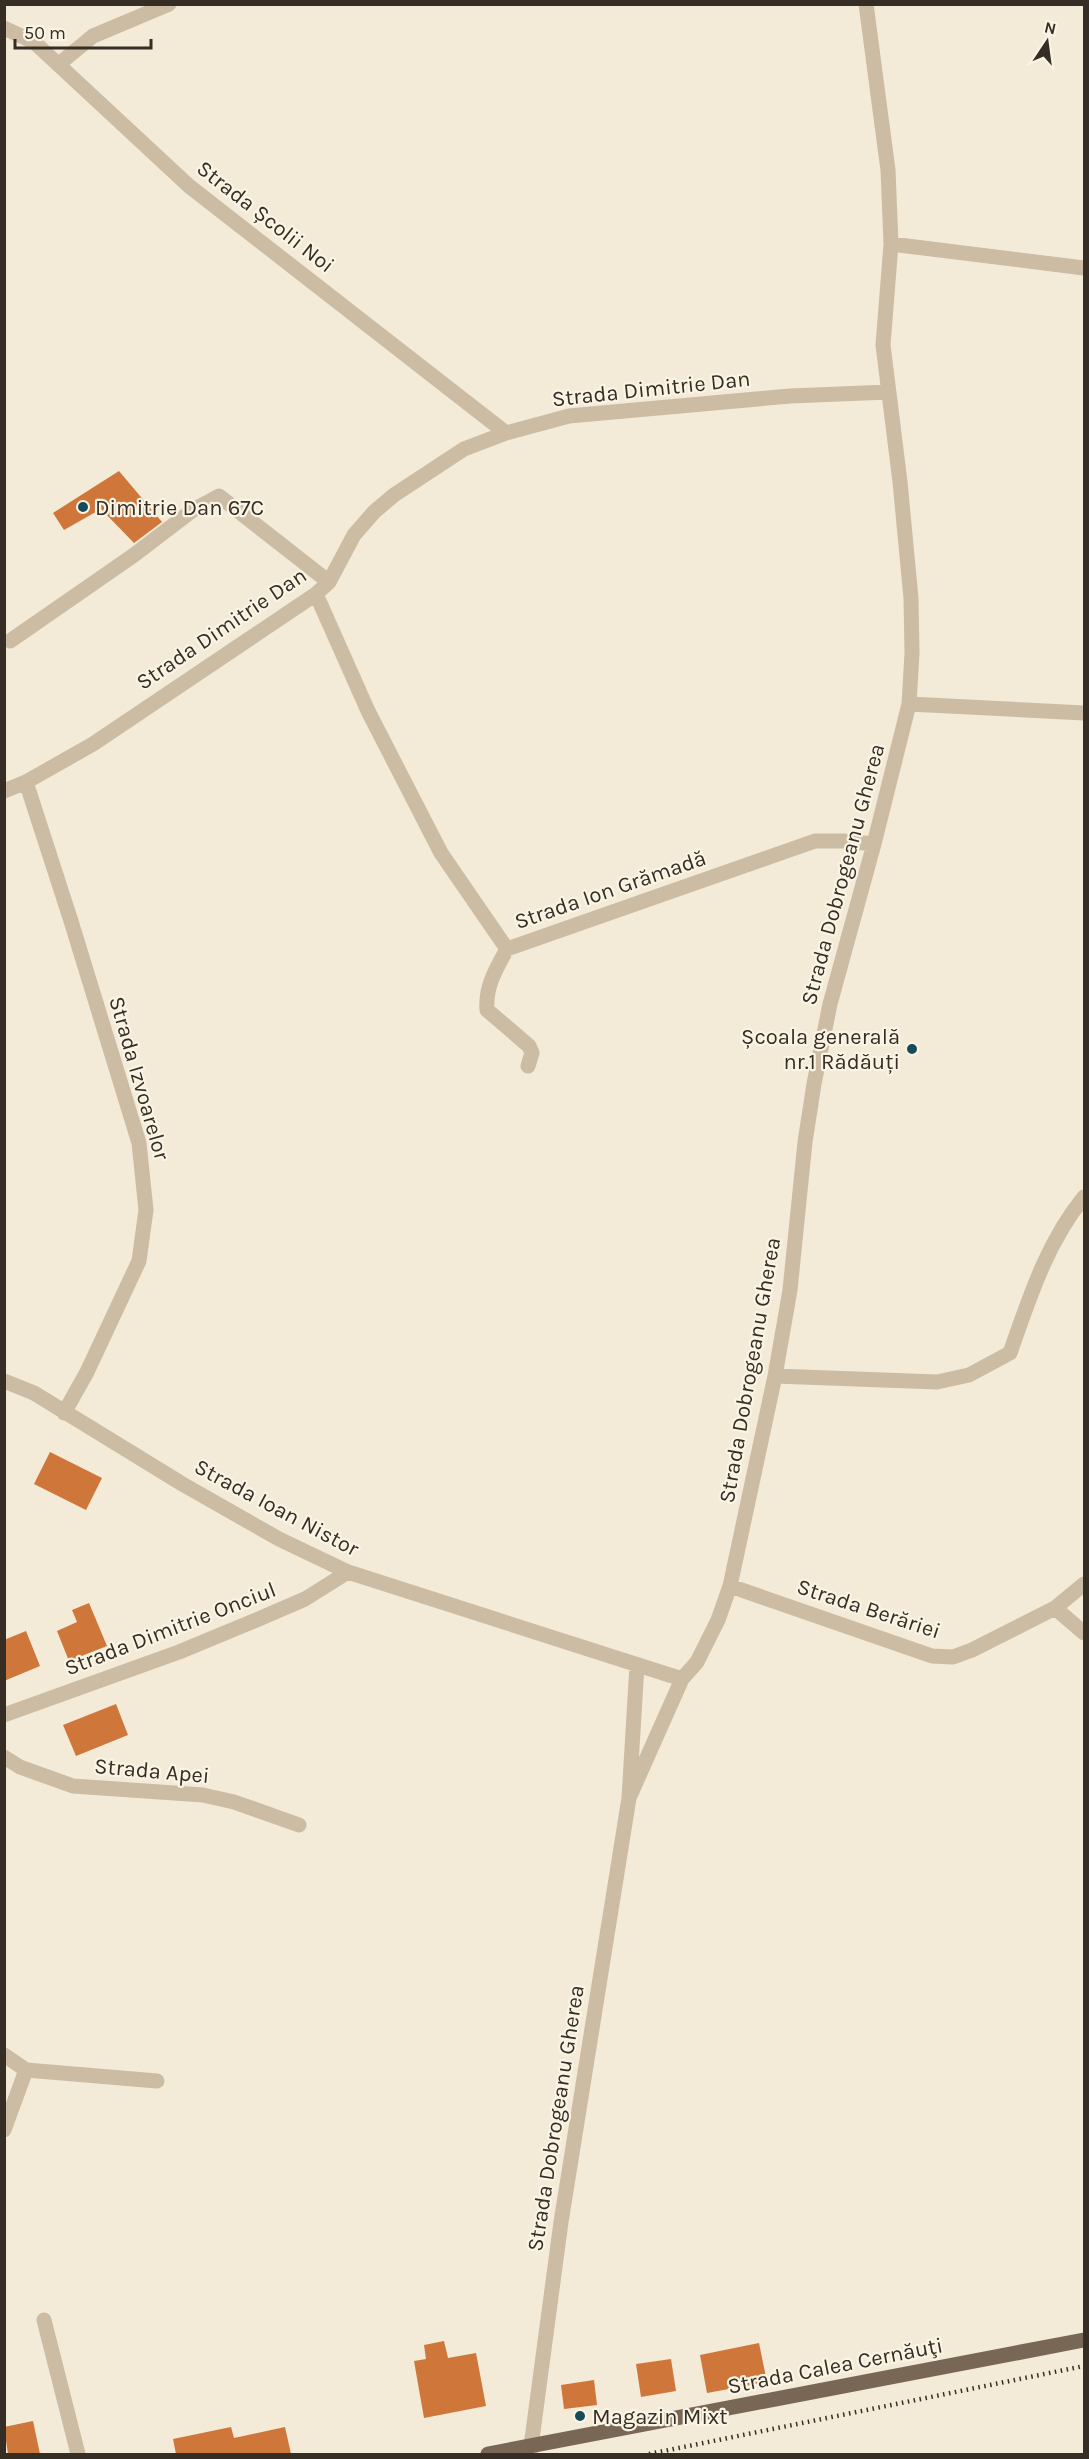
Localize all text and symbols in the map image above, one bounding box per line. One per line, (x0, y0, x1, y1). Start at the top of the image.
scale bar (15, 12, 152, 50)
north arrow (1017, 12, 1077, 72)
text: N (1043, 17, 1058, 38)
text: 50 m (24, 22, 66, 44)
street label: Strada Școlii Noi (192, 155, 339, 278)
street label: Strada Dimitrie Dan (551, 366, 752, 412)
place label: Dimitrie Dan 67C (95, 495, 264, 521)
marker: Dimitrie Dan 67C (76, 500, 90, 514)
street label: Strada Dimitrie Dan (132, 562, 311, 695)
street label: Strada Dobrogeanu Gherea (796, 741, 890, 1008)
street label: Strada Ion Grămadă (511, 845, 709, 935)
street label: Strada Izvoarelor (103, 993, 175, 1163)
place label: Școala generală nr.1 Rădăuți (741, 1024, 900, 1075)
marker: Școala generală nr.1 Rădăuți (905, 1042, 919, 1056)
street label: Strada Dobrogeanu Gherea (714, 1235, 786, 1505)
street label: Strada Ioan Nistor (190, 1454, 363, 1562)
street label: Strada Berăriei (794, 1574, 944, 1644)
street label: Strada Dimitrie Onciul (61, 1577, 280, 1681)
street label: Strada Apei (93, 1753, 211, 1789)
street label: Strada Dobrogeanu Gherea (522, 1983, 590, 2253)
street label: Strada Calea Cernăuţi (725, 2332, 945, 2400)
place label: Magazin Mixt (592, 2404, 728, 2430)
marker: Magazin Mixt (573, 2409, 587, 2423)

